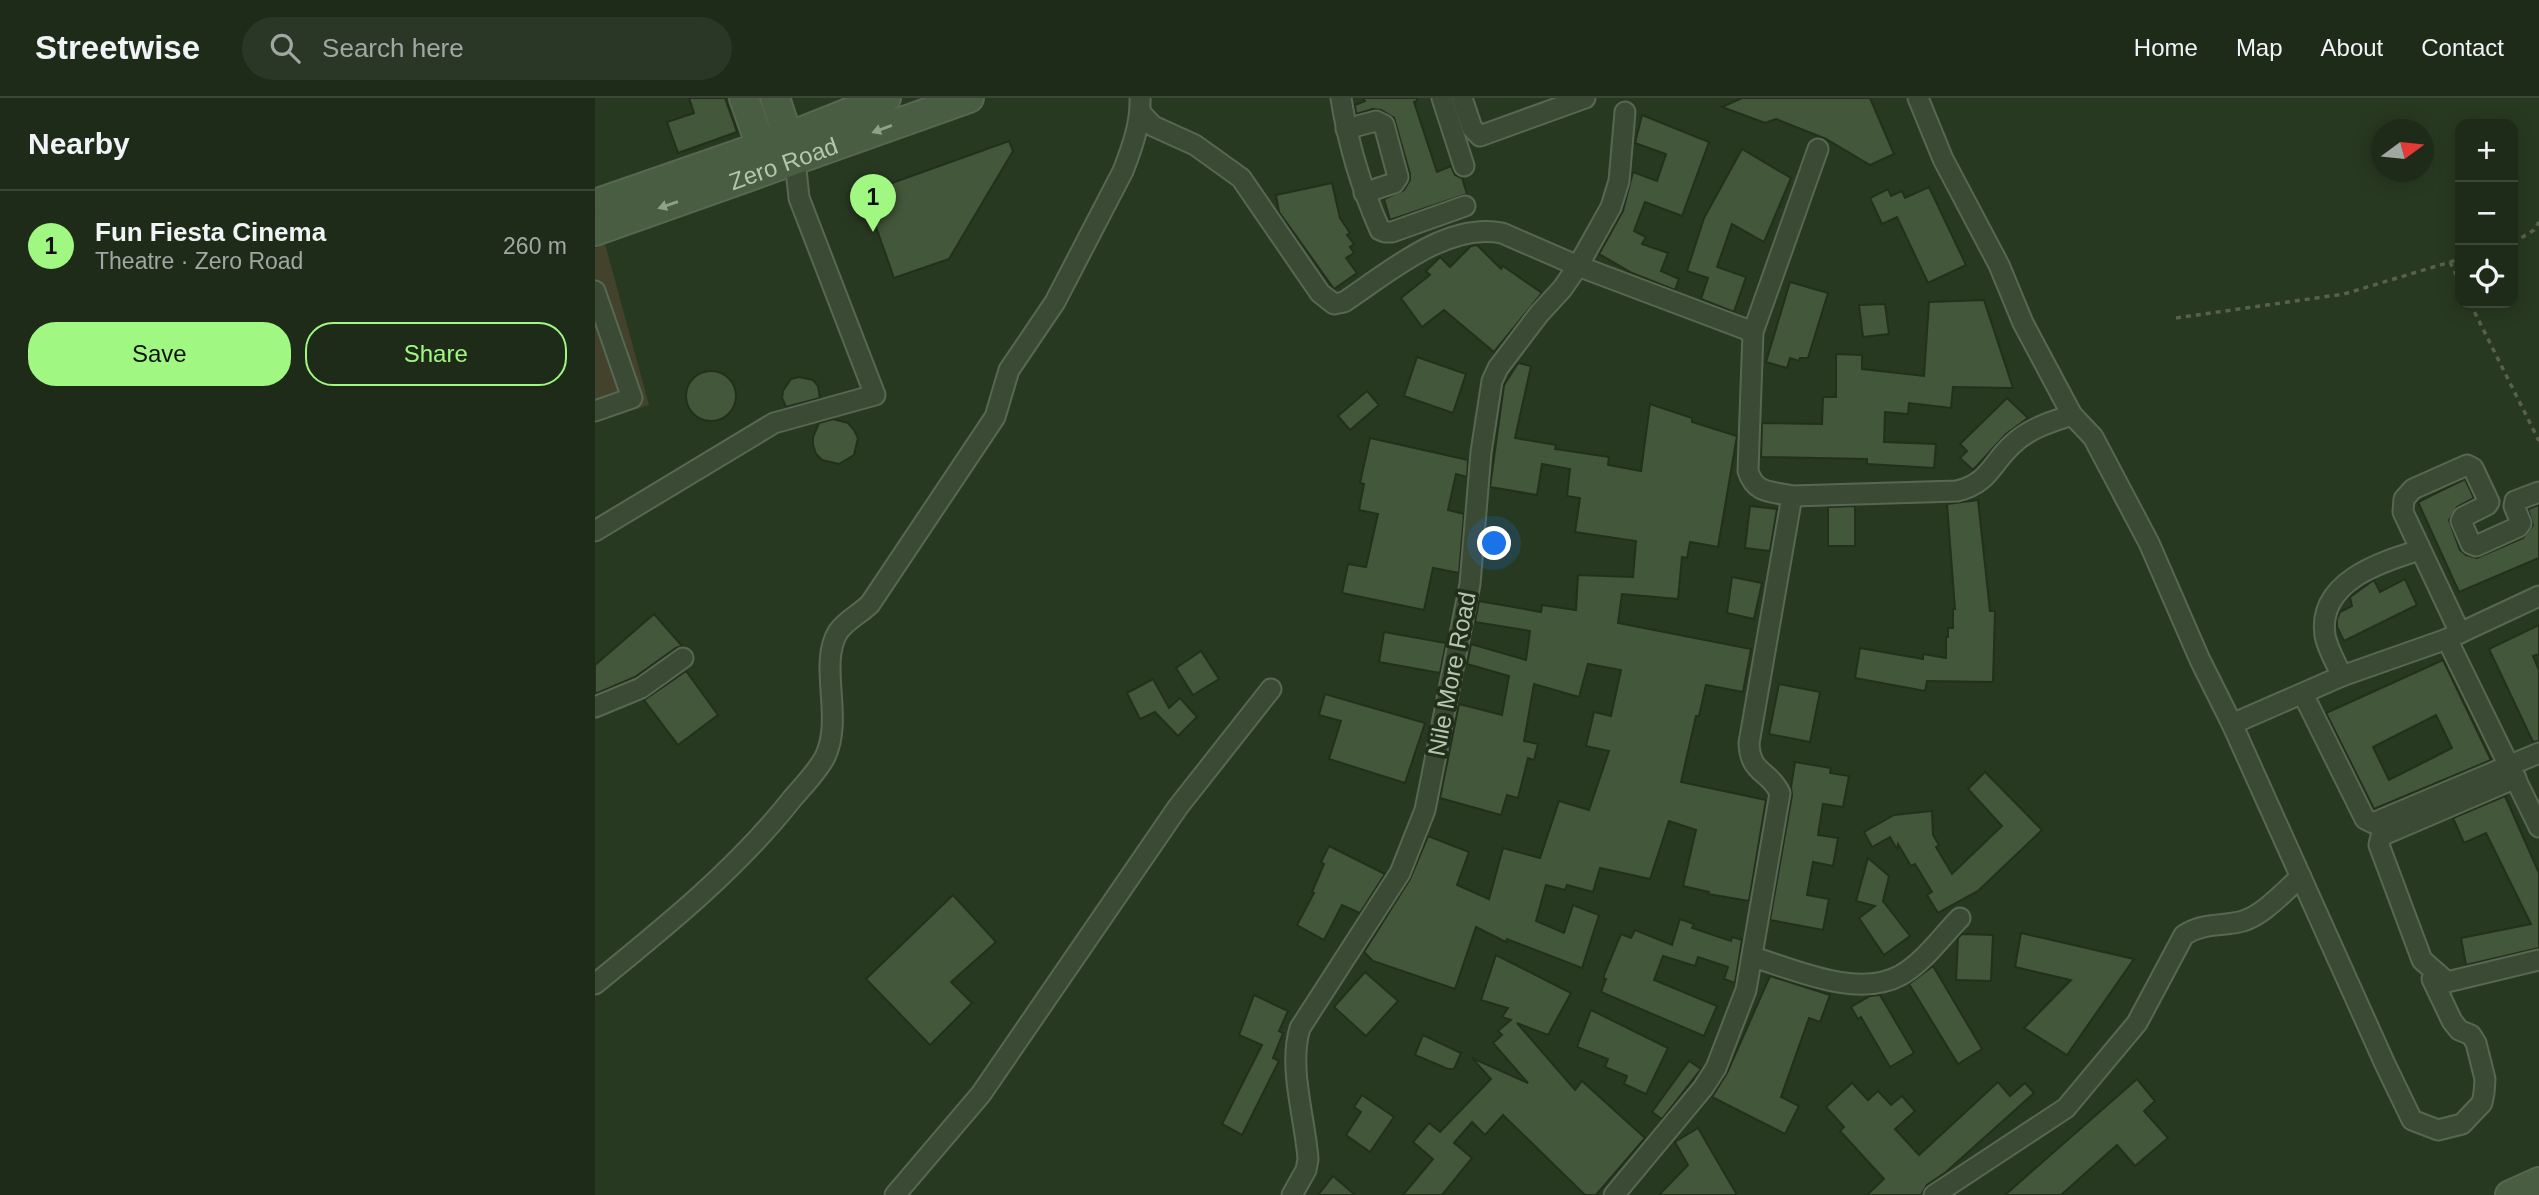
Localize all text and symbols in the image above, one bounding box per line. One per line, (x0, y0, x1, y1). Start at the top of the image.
search box (242, 17, 732, 80)
text: Streetwise (35, 29, 200, 66)
icon: search (266, 29, 304, 67)
text: Search here (322, 33, 464, 63)
text: Home (2134, 34, 2198, 61)
text: Map (2236, 34, 2283, 61)
text: About (2321, 34, 2383, 61)
text: Contact (2421, 34, 2504, 61)
north arrow (2371, 119, 2434, 182)
map controls (2455, 119, 2518, 308)
button: + (2455, 119, 2518, 182)
one-way arrow (871, 124, 892, 135)
text: Nearby (28, 127, 130, 160)
street label: Zero Road (725, 132, 841, 195)
pin: 1 (850, 174, 896, 232)
button: − (2455, 182, 2518, 245)
one-way arrow (657, 200, 678, 211)
text: Fun Fiesta Cinema (95, 217, 326, 247)
text: 1 (45, 233, 57, 259)
text: 260 m (503, 233, 567, 259)
button: locate (2455, 245, 2518, 308)
text: Theatre · Zero Road (95, 248, 303, 274)
button: Save (28, 322, 291, 386)
button: Share (305, 322, 567, 386)
your location (1477, 526, 1511, 560)
street label: Nile More Road (1422, 589, 1481, 758)

